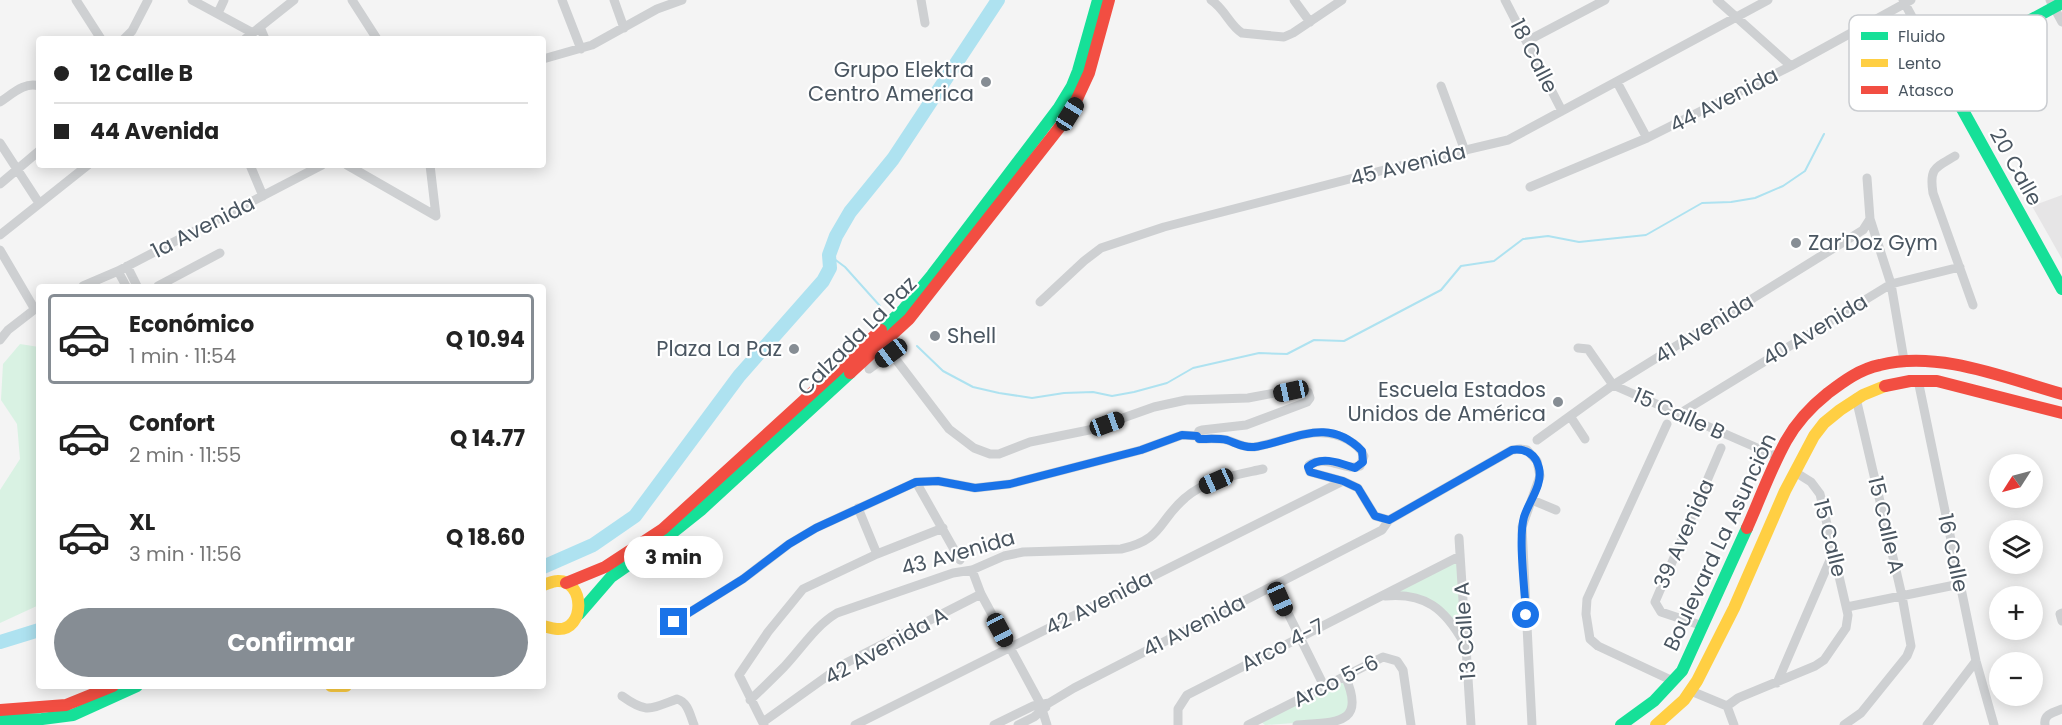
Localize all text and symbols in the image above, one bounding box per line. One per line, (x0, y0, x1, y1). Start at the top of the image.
street label: 18 Calle (1504, 14, 1565, 98)
legend (1849, 15, 2047, 111)
text: Fluido (1898, 25, 1945, 48)
text: Lento (1898, 52, 1941, 75)
place label: Grupo Elektra Centro America (808, 55, 974, 108)
text: 12 Calle B (90, 58, 193, 89)
street label: 44 Avenida (1665, 60, 1783, 139)
marker: Grupo Elektra Centro America (979, 75, 993, 89)
text: Atasco (1898, 79, 1954, 102)
car (1053, 94, 1087, 134)
text: 44 Avenida (90, 116, 219, 147)
street label: 20 Calle (1983, 123, 2050, 211)
street label: 45 Avenida (1347, 136, 1469, 193)
street label: 1a Avenida (146, 188, 259, 265)
place label: Zar'Doz Gym (1808, 228, 1938, 257)
marker: Zar'Doz Gym (1789, 236, 1803, 250)
street label: Calzada La Paz (790, 269, 923, 402)
street label: 41 Avenida (1649, 287, 1759, 370)
street label: 40 Avenida (1757, 287, 1873, 372)
text: Económico (129, 309, 254, 340)
icon: car (57, 312, 111, 366)
place label: Shell (947, 321, 996, 350)
text: Q 10.94 (446, 324, 525, 355)
marker: Shell (928, 329, 942, 343)
place label: Plaza La Paz (656, 334, 782, 363)
car (871, 335, 911, 371)
text: 1 min · 11:54 (129, 342, 236, 370)
marker: Plaza La Paz (787, 342, 801, 356)
place label: Escuela Estados Unidos de América (1347, 375, 1546, 428)
car (1272, 378, 1310, 404)
street label: 15 Calle B (1629, 380, 1730, 447)
marker: Escuela Estados Unidos de América (1551, 395, 1565, 409)
text: Confort (129, 408, 215, 439)
car (1087, 409, 1127, 439)
icon: car (57, 411, 111, 465)
text: Q 14.77 (450, 423, 525, 454)
street label: Boulevard La Asunción (1656, 428, 1783, 655)
text: 2 min · 11:55 (129, 441, 241, 469)
north arrow (1989, 454, 2043, 508)
map controls (1989, 454, 2043, 706)
car (1196, 465, 1236, 497)
street label: 15 Calle A (1861, 473, 1912, 576)
street label: 39 Avenida (1646, 474, 1721, 593)
street label: 15 Calle (1807, 496, 1854, 580)
text: XL (129, 507, 155, 538)
icon: car (57, 510, 111, 564)
street label: 16 Calle (1931, 511, 1976, 595)
button: layers (1989, 520, 2043, 574)
text: Q 18.60 (446, 522, 525, 553)
street label: 43 Avenida (898, 522, 1018, 583)
callout: 3 min (624, 535, 724, 577)
text: 3 min · 11:56 (129, 540, 242, 568)
text: 3 min (645, 543, 702, 571)
street label: 42 Avenida (1040, 563, 1157, 642)
car (1264, 579, 1296, 619)
street label: 13 Calle A (1447, 581, 1482, 681)
button: + (1989, 586, 2043, 640)
street label: 41 Avenida (1138, 587, 1250, 664)
street label: 42 Avenida A (819, 600, 953, 691)
route start (1512, 601, 1539, 628)
button: Confirmar (54, 608, 528, 677)
route end (660, 608, 687, 635)
car (984, 610, 1016, 650)
street label: Arco 4-7 (1236, 611, 1329, 678)
street label: Arco 5-6 (1288, 647, 1383, 714)
button: − (1989, 652, 2043, 706)

